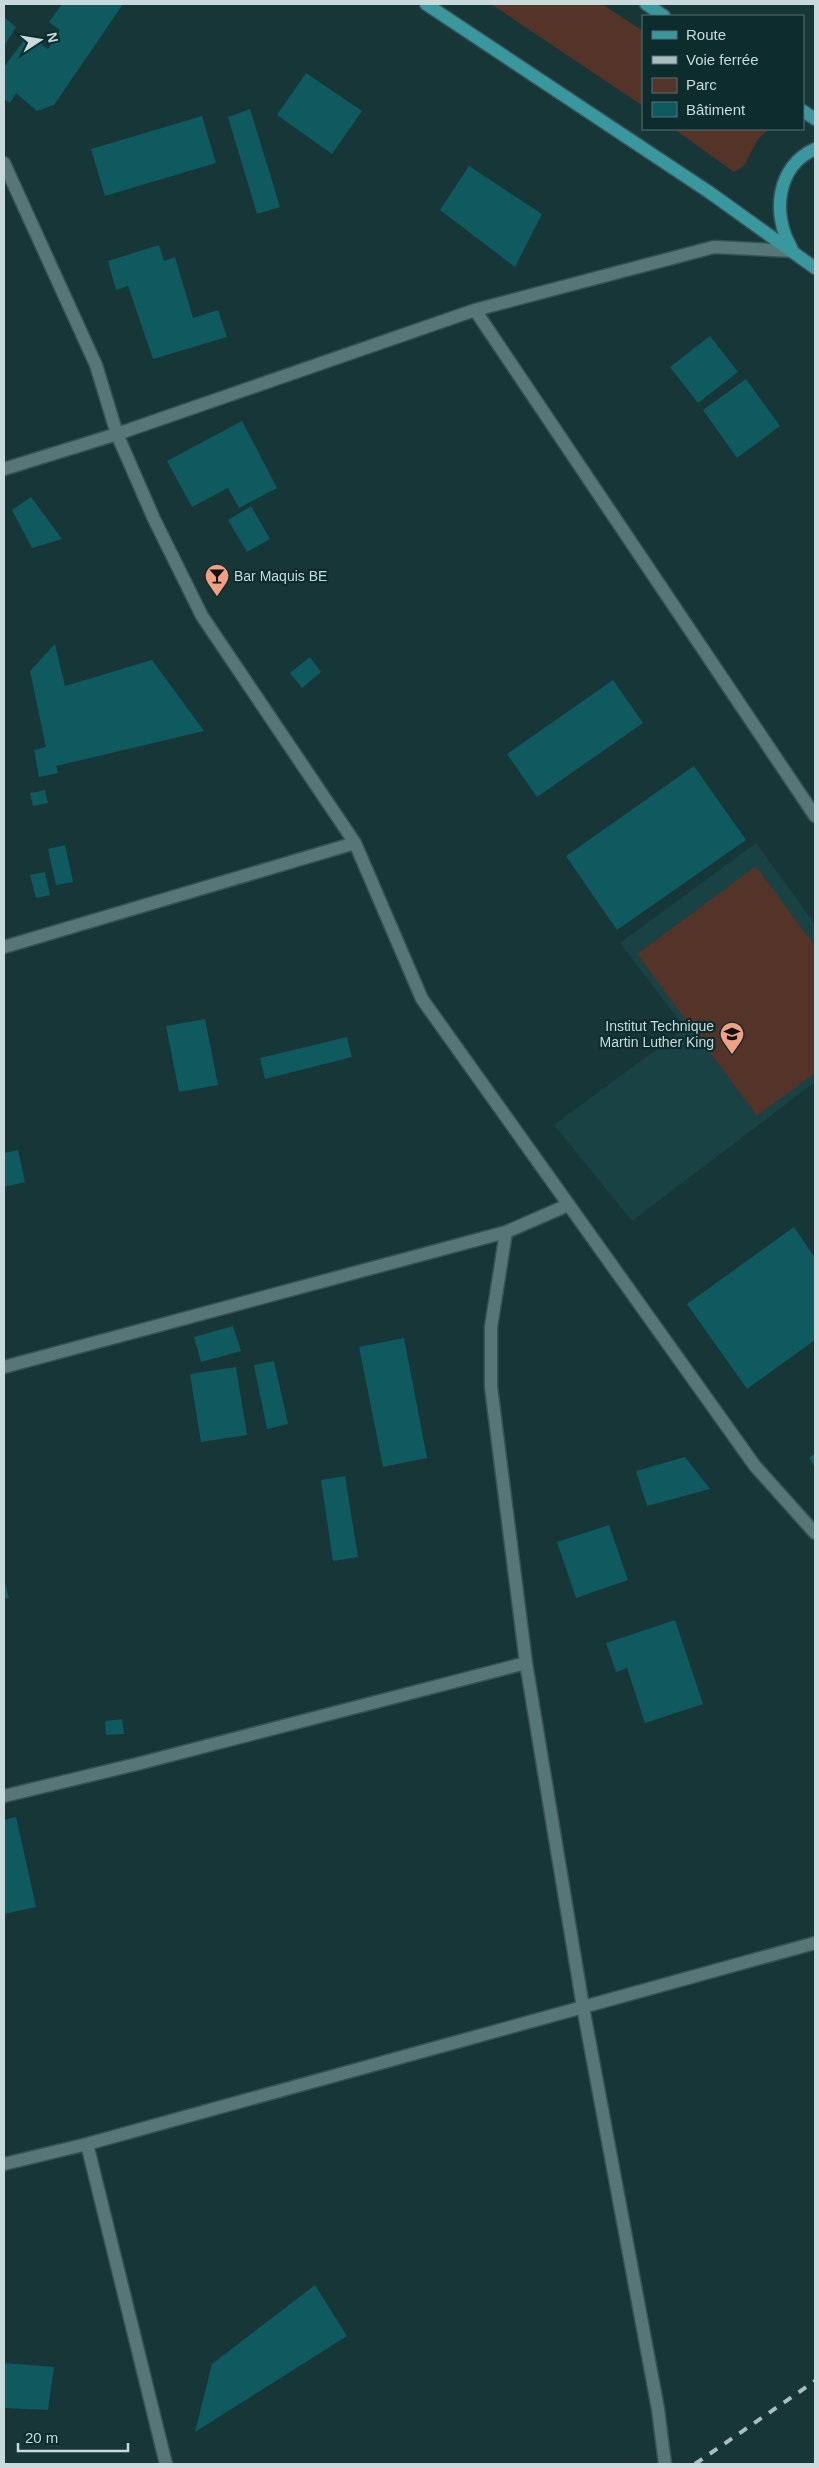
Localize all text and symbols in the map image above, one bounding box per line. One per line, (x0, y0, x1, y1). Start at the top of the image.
north arrow (15, 15, 65, 65)
legend (642, 15, 804, 130)
text: Route (686, 26, 726, 43)
text: N (44, 31, 62, 44)
text: Voie ferrée (686, 51, 759, 68)
text: Parc (686, 76, 717, 93)
text: Bâtiment (686, 101, 746, 118)
bar icon: Bar Maquis BE (204, 563, 230, 597)
place label: Bar Maquis BE (234, 568, 327, 584)
place label: Institut Technique Martin Luther King (600, 1018, 714, 1050)
school or university icon: Institut Technique Martin Luther King (719, 1021, 745, 1055)
scale bar (18, 2420, 128, 2452)
text: 20 m (25, 2429, 58, 2446)

